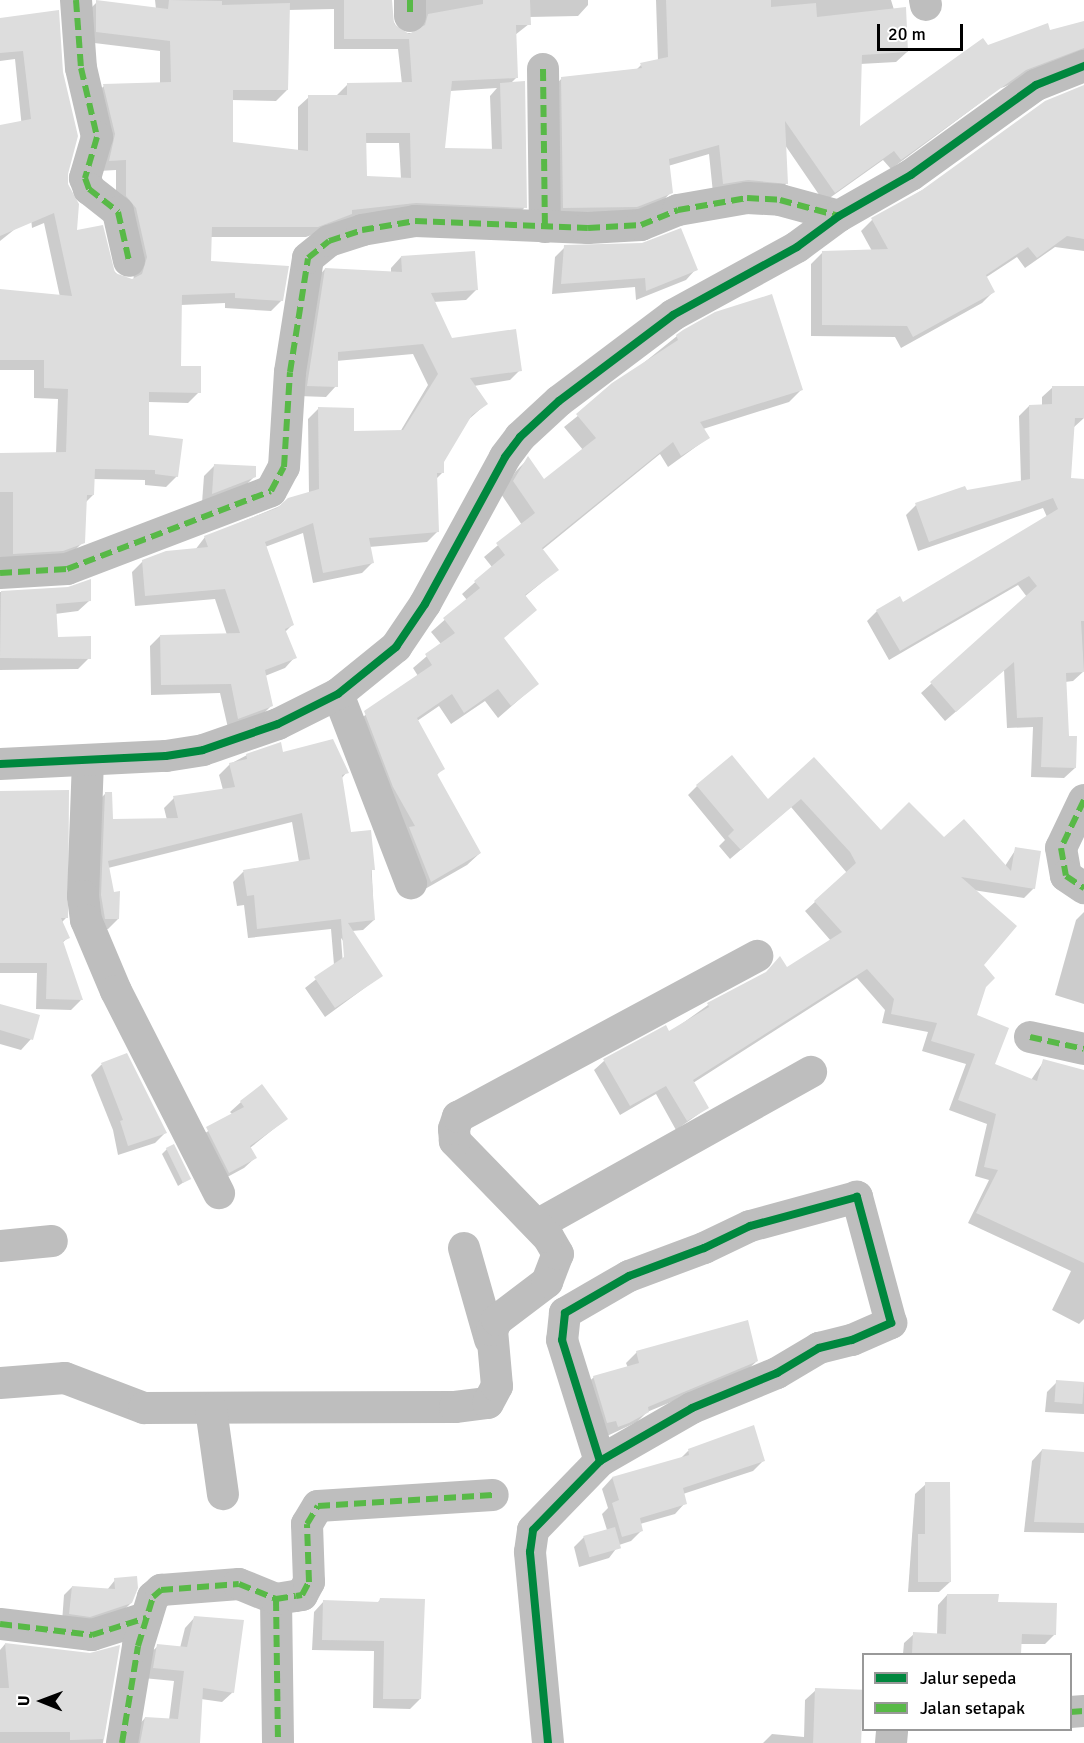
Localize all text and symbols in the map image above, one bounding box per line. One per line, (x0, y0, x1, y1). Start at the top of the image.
scale bar (880, 12, 966, 50)
text: 20 m (888, 23, 926, 45)
legend (862, 1653, 1072, 1731)
text: Jalur sepeda (920, 1667, 1016, 1689)
north arrow (12, 1671, 72, 1731)
text: U (14, 1695, 34, 1706)
text: Jalan setapak (920, 1697, 1025, 1719)

